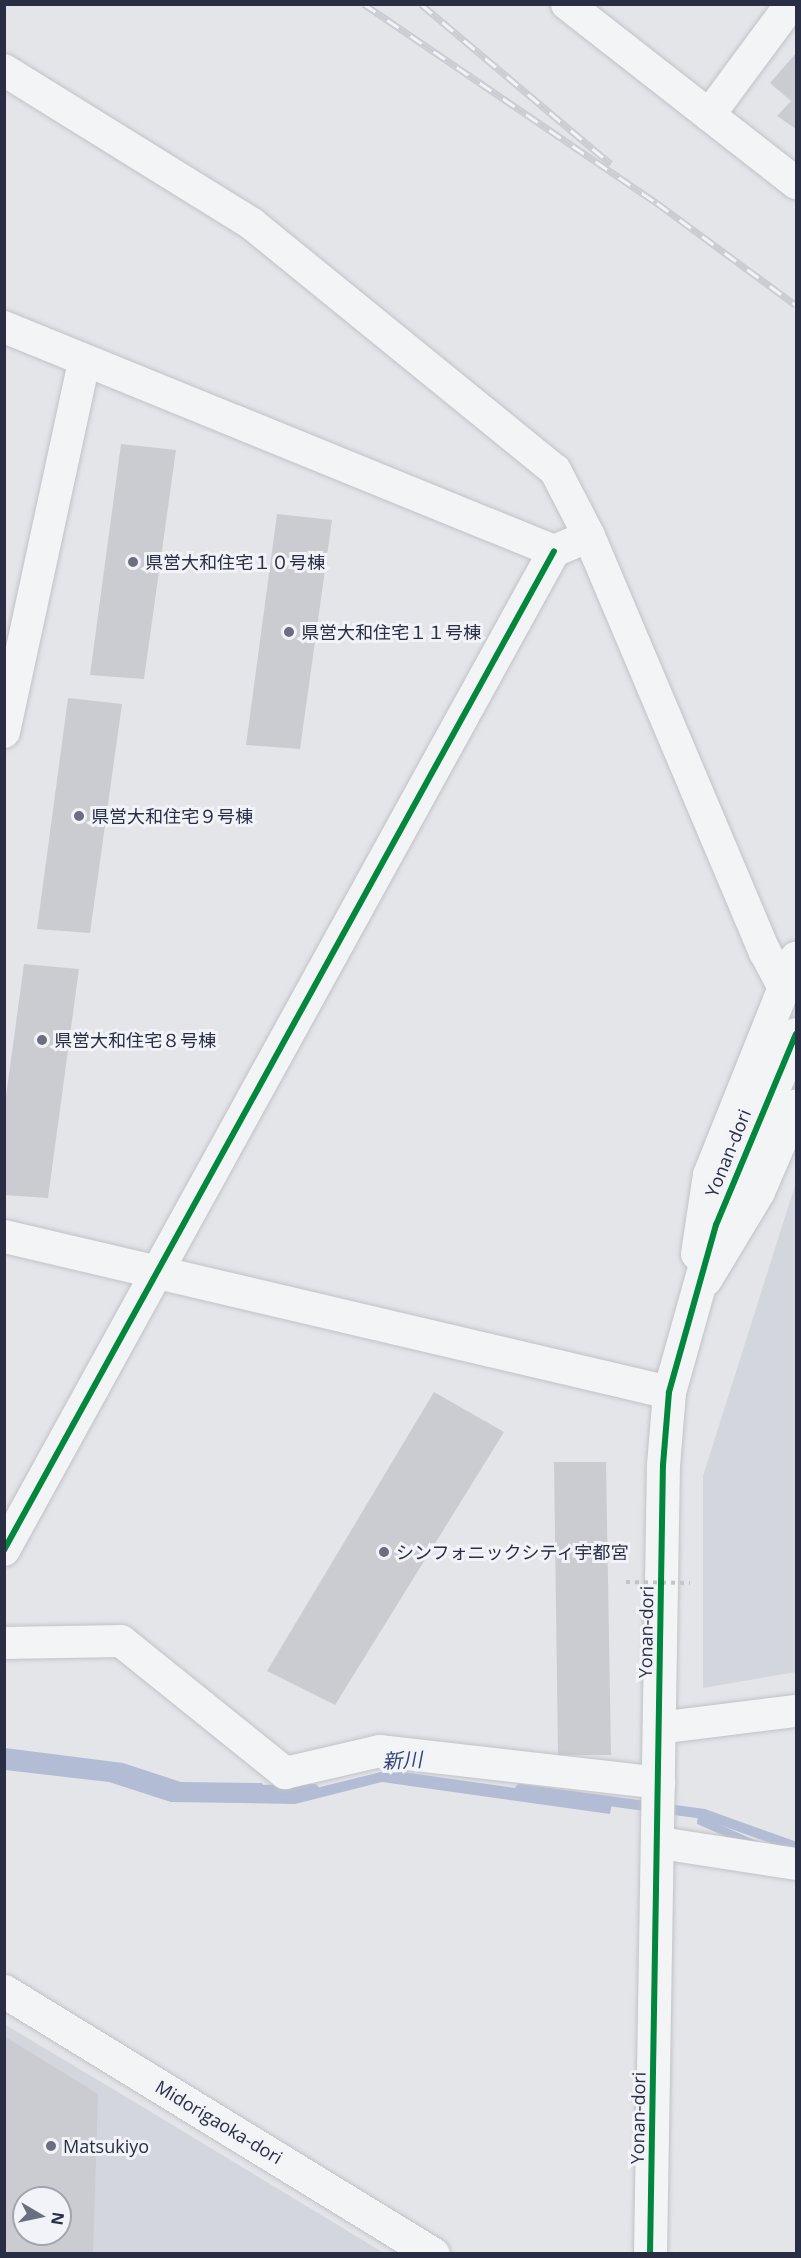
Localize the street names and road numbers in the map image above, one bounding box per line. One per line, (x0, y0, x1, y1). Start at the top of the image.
street label: Yonan-dori (701, 1106, 755, 1200)
street label: Yonan-dori (634, 1586, 658, 1678)
street label: Yonan-dori (626, 2072, 650, 2164)
street label: Midorigaoka-dori (152, 2076, 286, 2168)

